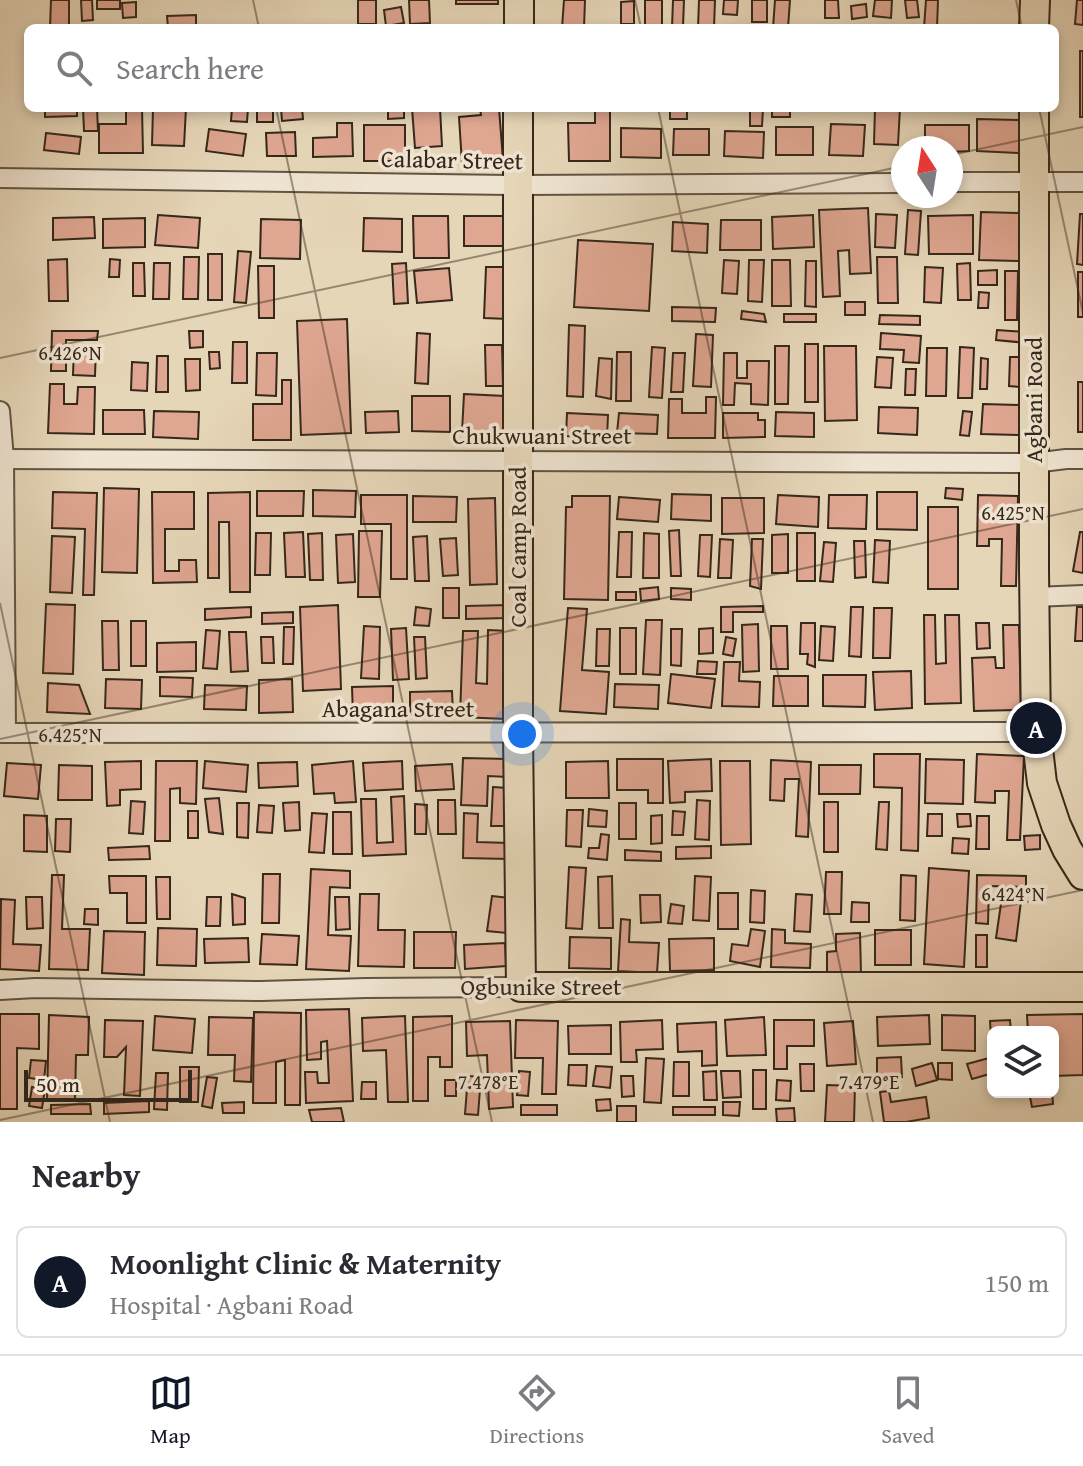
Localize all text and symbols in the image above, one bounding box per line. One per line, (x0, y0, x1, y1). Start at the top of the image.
search box (24, 24, 1059, 112)
icon: search (52, 46, 96, 90)
text: Search here (116, 46, 264, 90)
north arrow (891, 136, 963, 208)
street label: Calabar Street (381, 141, 524, 178)
street label: Agbani Road (1016, 337, 1051, 463)
text: 6.426°N (38, 338, 102, 367)
street label: Chukwuani Street (452, 418, 632, 453)
street label: Coal Camp Road (500, 466, 535, 628)
text: 6.425°N (981, 498, 1045, 527)
street label: Abagana Street (322, 691, 475, 726)
pin: A (1010, 698, 1062, 758)
your location (502, 714, 542, 754)
text: 6.425°N (38, 720, 102, 749)
text: 6.424°N (981, 879, 1045, 908)
street label: Ogbunike Street (460, 969, 622, 1004)
map controls (987, 1026, 1059, 1098)
button: layers (987, 1026, 1059, 1098)
scale bar (24, 1066, 192, 1102)
text: 7.478°E (458, 1067, 518, 1096)
text: 7.479°E (839, 1067, 899, 1096)
text: 50 m (36, 1068, 80, 1100)
text: Nearby (32, 1150, 141, 1199)
text: Moonlight Clinic & Maternity (110, 1241, 501, 1285)
text: A (52, 1263, 68, 1302)
text: 150 m (984, 1263, 1049, 1302)
text: Hospital · Agbani Road (110, 1285, 353, 1324)
tab: Map (149, 1371, 193, 1451)
tab: Directions (490, 1371, 584, 1451)
tab: Saved (881, 1371, 934, 1451)

